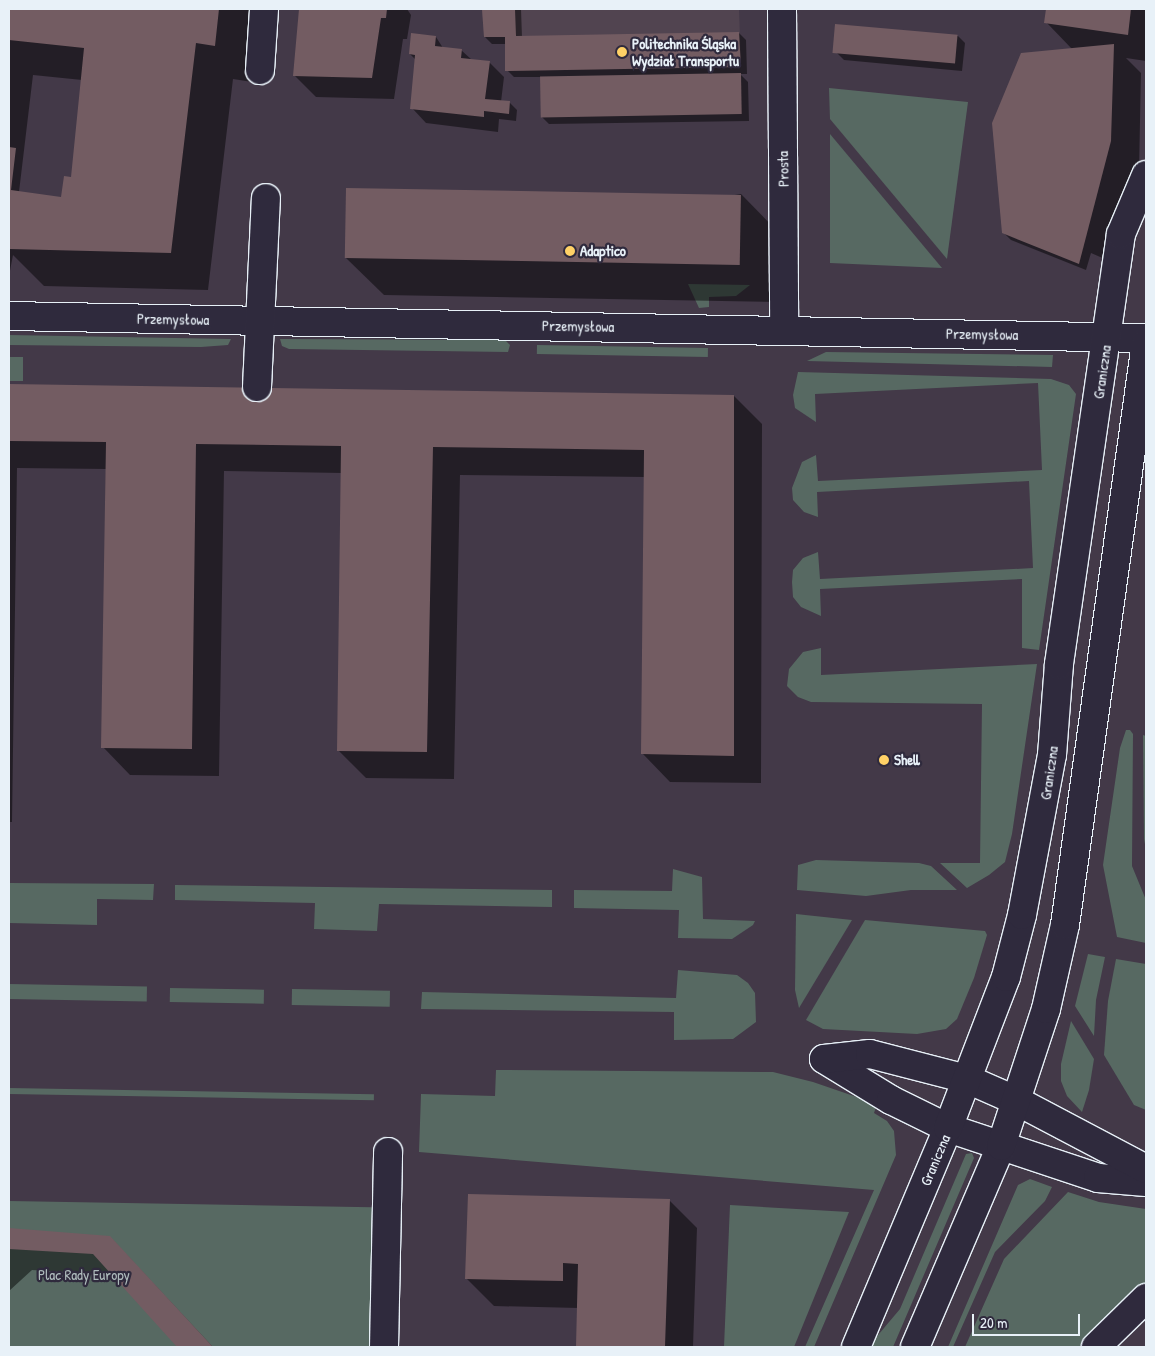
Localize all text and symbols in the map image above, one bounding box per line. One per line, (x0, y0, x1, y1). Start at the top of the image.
place label: Politechnika Śląska Wydział Transportu (632, 34, 739, 69)
marker: Politechnika Śląska Wydział Transportu (616, 46, 628, 58)
street label: Prosta (774, 151, 792, 187)
place label: Adaptico (580, 242, 626, 260)
marker: Adaptico (564, 245, 576, 257)
street label: Przemysłowa (137, 309, 209, 329)
street label: Przemysłowa (542, 316, 614, 336)
street label: Przemysłowa (946, 324, 1018, 344)
street label: Graniczna (1089, 344, 1115, 400)
street label: Graniczna (1036, 745, 1062, 801)
place label: Shell (894, 751, 920, 769)
marker: Shell (878, 754, 890, 766)
street label: Graniczna (916, 1132, 954, 1188)
park label: Plac Rady Europy (38, 1266, 130, 1284)
scale bar (975, 1304, 1082, 1336)
text: 20 m (980, 1312, 1007, 1333)

